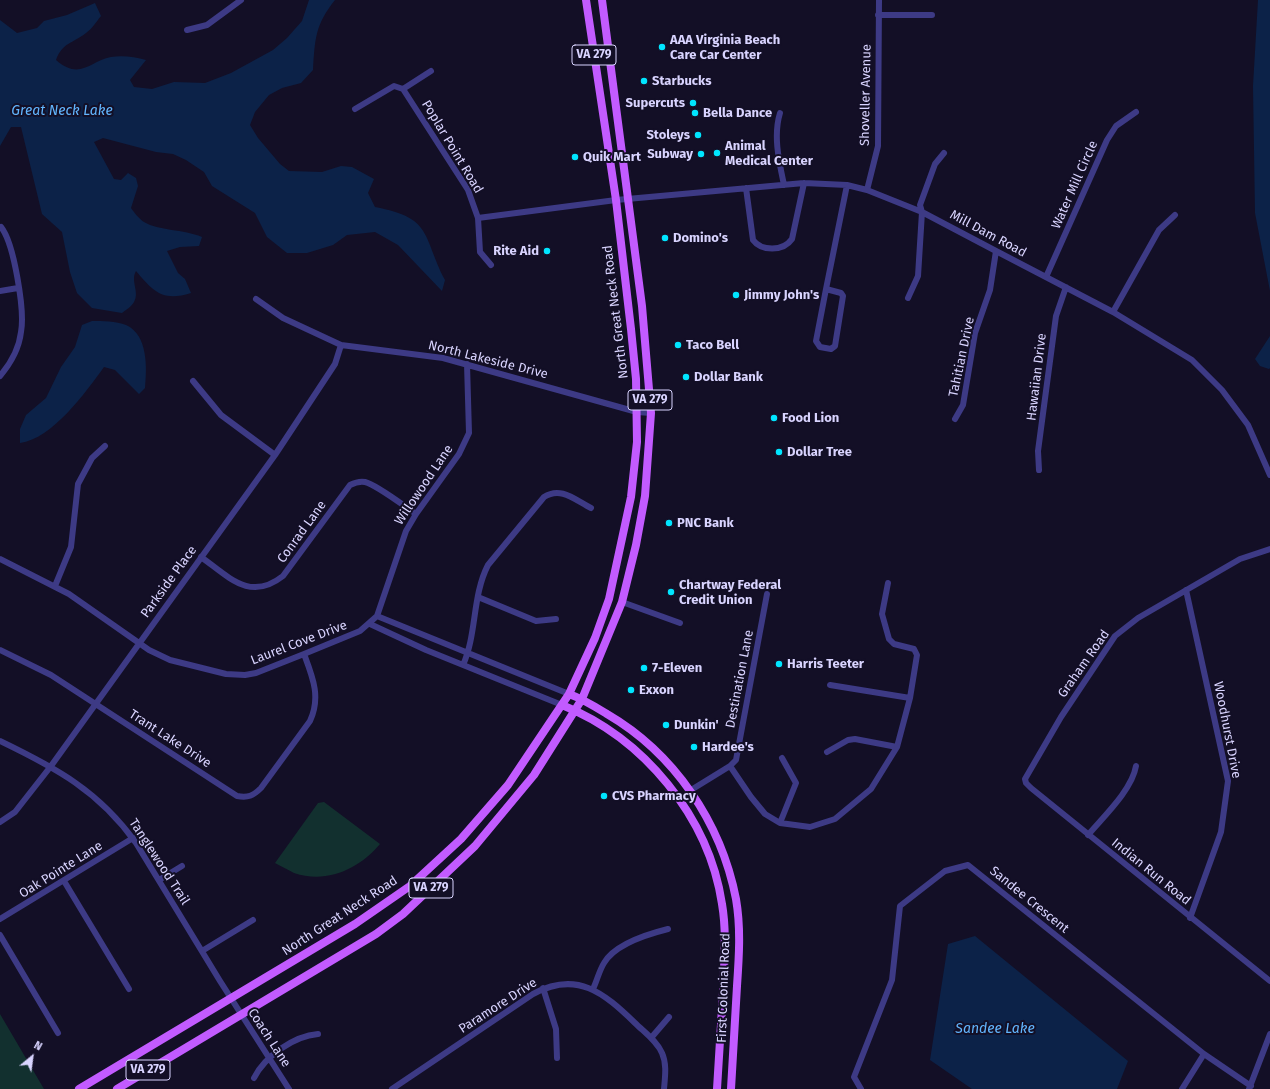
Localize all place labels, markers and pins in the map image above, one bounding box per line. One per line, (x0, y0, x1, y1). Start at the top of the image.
place label: AAA Virginia Beach Care Car Center (670, 32, 780, 63)
marker: AAA Virginia Beach Care Car Center (657, 42, 667, 52)
place label: Starbucks (652, 73, 711, 89)
marker: Starbucks (639, 76, 649, 86)
place label: Supercuts (626, 95, 685, 111)
marker: Supercuts (688, 98, 698, 108)
place label: Bella Dance (703, 105, 772, 121)
marker: Bella Dance (690, 108, 700, 118)
place label: Stoleys (646, 127, 690, 143)
marker: Stoleys (693, 130, 703, 140)
place label: Animal Medical Center (725, 138, 813, 169)
place label: Subway (647, 146, 693, 162)
marker: Animal Medical Center (712, 148, 722, 158)
place label: Quik Mart (583, 149, 641, 165)
marker: Subway (696, 149, 706, 159)
marker: Quik Mart (570, 152, 580, 162)
place label: Domino's (673, 230, 728, 246)
marker: Domino's (660, 233, 670, 243)
place label: Rite Aid (493, 243, 539, 259)
marker: Rite Aid (542, 246, 552, 256)
place label: Jimmy John's (744, 287, 819, 303)
marker: Jimmy John's (731, 290, 741, 300)
place label: Taco Bell (686, 337, 739, 353)
marker: Taco Bell (673, 340, 683, 350)
place label: Dollar Bank (694, 369, 763, 385)
marker: Dollar Bank (681, 372, 691, 382)
place label: Food Lion (782, 410, 839, 426)
marker: Food Lion (769, 413, 779, 423)
place label: Dollar Tree (787, 444, 852, 460)
marker: Dollar Tree (774, 447, 784, 457)
place label: PNC Bank (677, 515, 734, 531)
marker: PNC Bank (664, 518, 674, 528)
place label: Chartway Federal Credit Union (679, 577, 781, 608)
marker: Chartway Federal Credit Union (666, 587, 676, 597)
place label: Harris Teeter (787, 656, 864, 672)
marker: Harris Teeter (774, 659, 784, 669)
place label: 7-Eleven (652, 660, 702, 676)
marker: 7-Eleven (639, 663, 649, 673)
place label: Exxon (639, 682, 674, 698)
marker: Exxon (626, 685, 636, 695)
place label: Dunkin' (674, 717, 719, 733)
marker: Dunkin' (661, 720, 671, 730)
place label: Hardee's (702, 739, 754, 755)
marker: Hardee's (689, 742, 699, 752)
place label: CVS Pharmacy (612, 788, 696, 804)
marker: CVS Pharmacy (599, 791, 609, 801)

